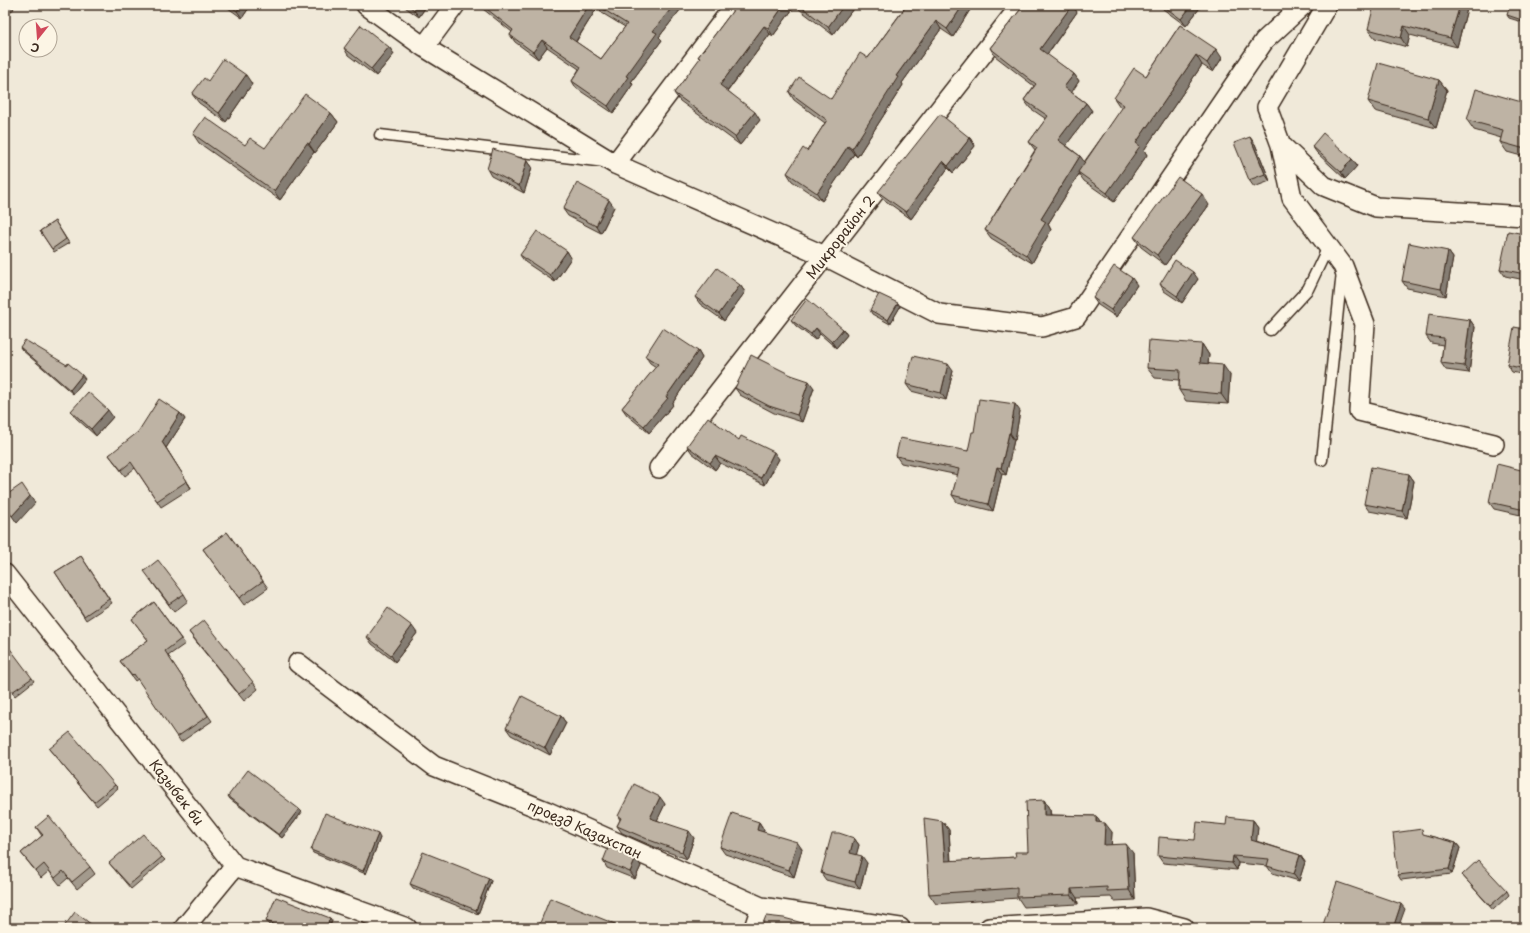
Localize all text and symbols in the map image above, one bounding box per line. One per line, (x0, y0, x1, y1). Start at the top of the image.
north arrow (18, 18, 58, 58)
text: С (28, 39, 41, 57)
street label: Микрорайон 2 (801, 191, 879, 283)
street label: Казыбек би (144, 754, 210, 830)
street label: проезд Казахстан (524, 794, 646, 864)

